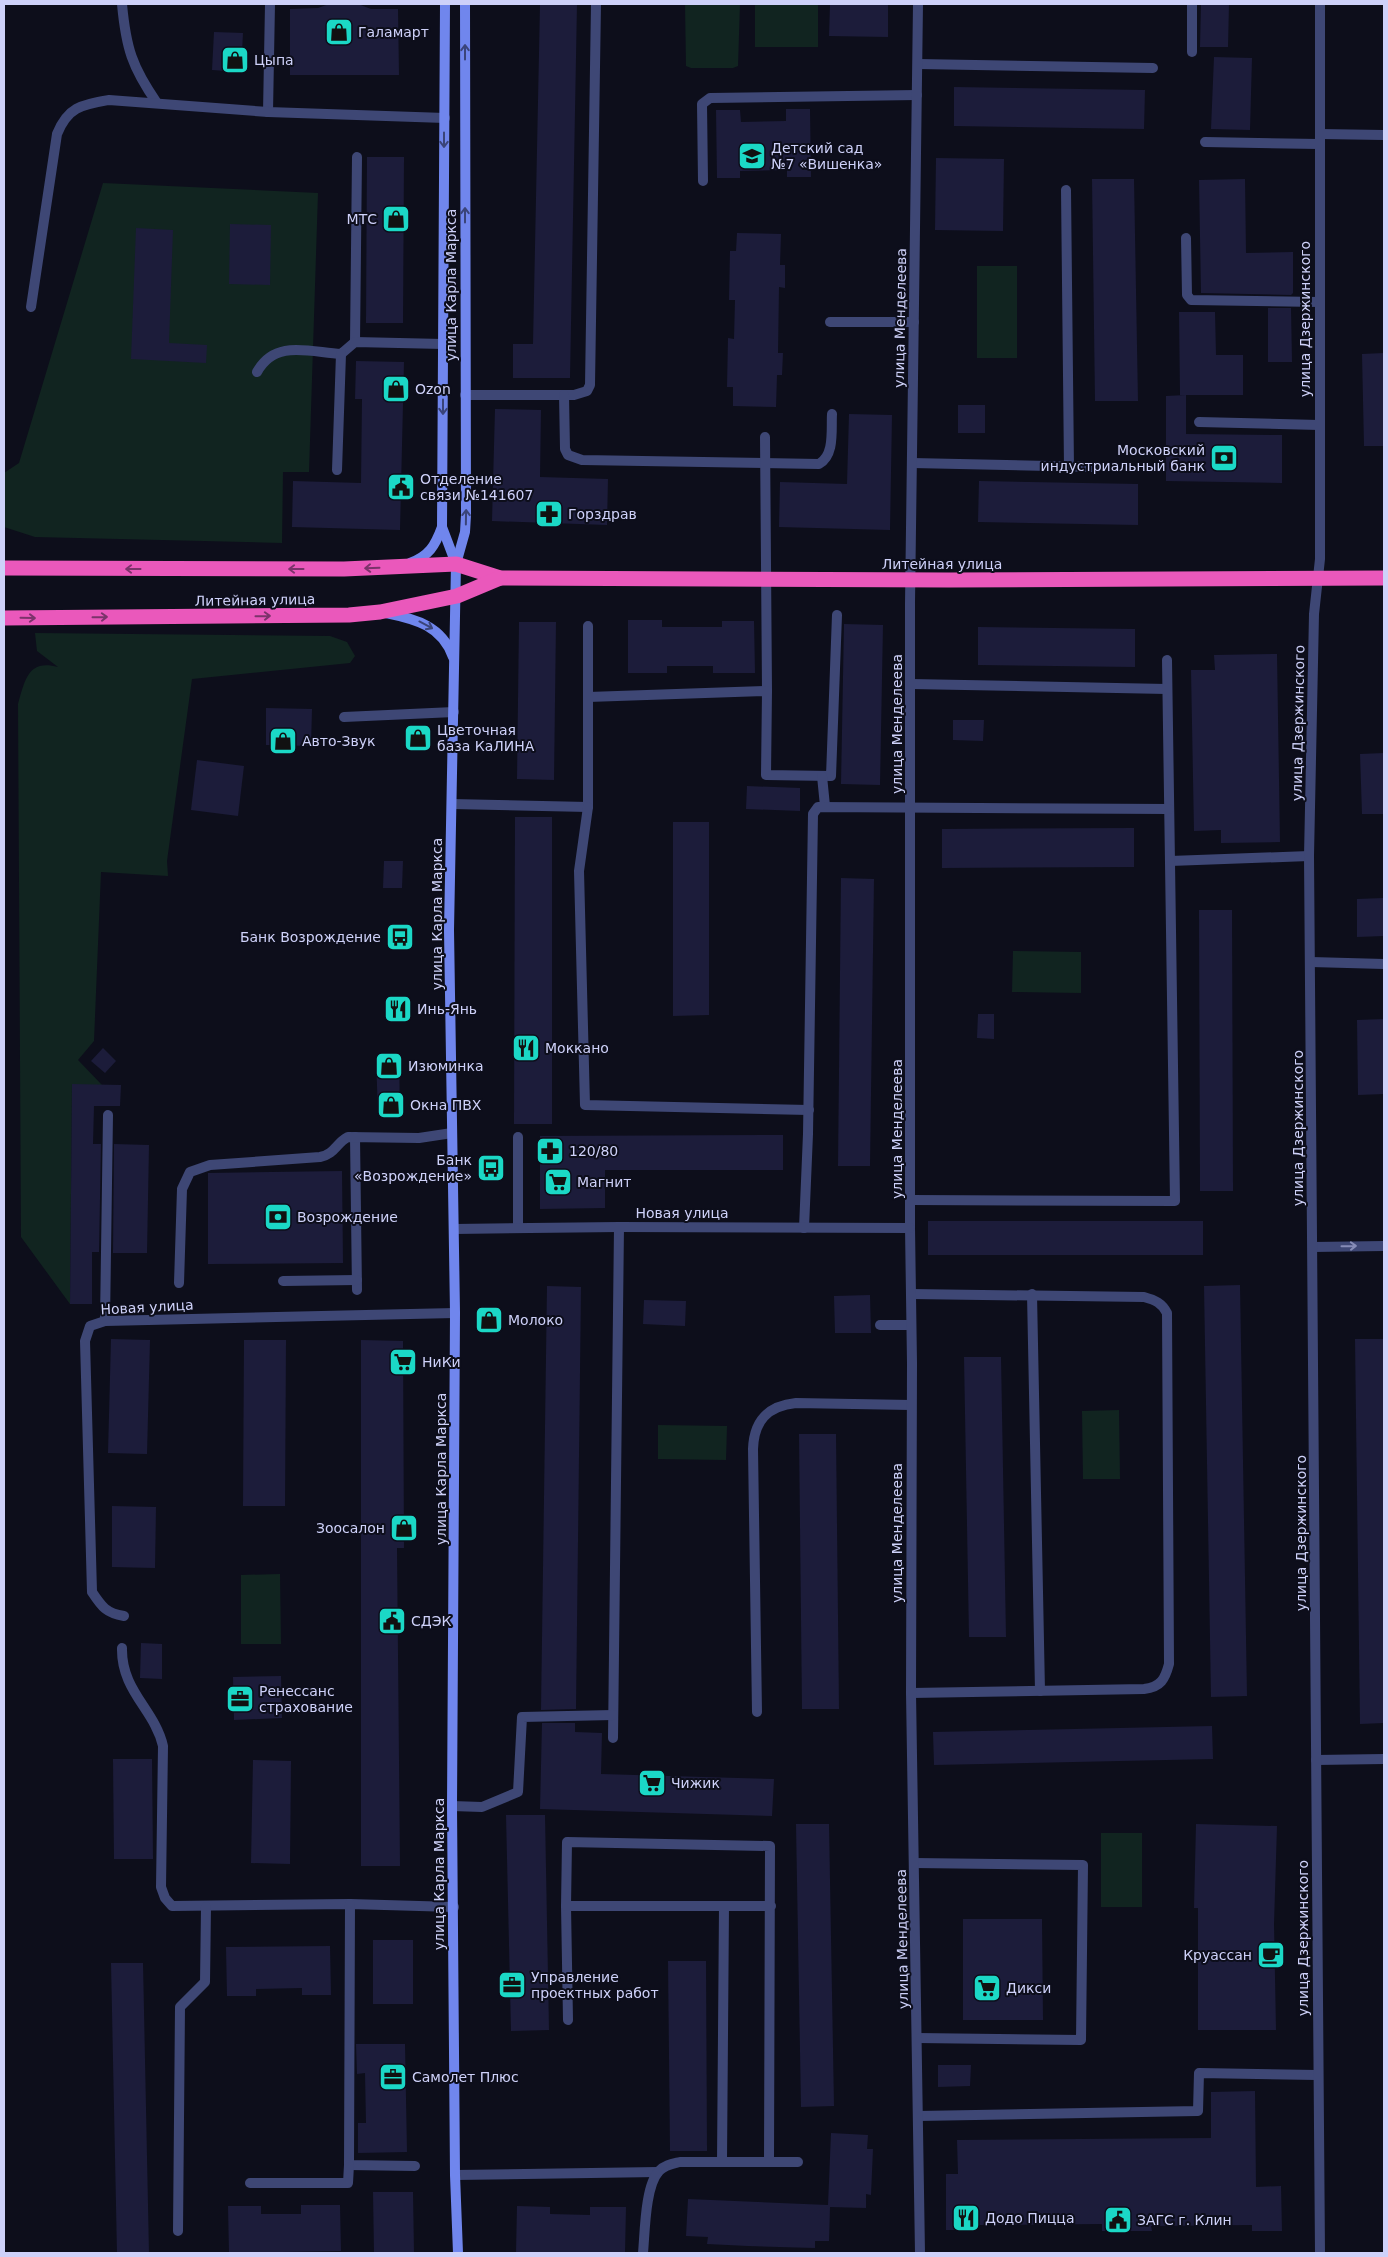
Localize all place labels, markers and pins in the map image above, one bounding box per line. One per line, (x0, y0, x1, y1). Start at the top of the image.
shop icon: Галамарт (324, 17, 354, 47)
place label: Галамарт (358, 24, 429, 40)
shop icon: Цыпа (220, 45, 250, 75)
place label: Цыпа (254, 52, 294, 68)
place label: Детский сад №7 «Вишенка» (771, 140, 882, 172)
school or university icon: Детский сад №7 «Вишенка» (737, 141, 767, 171)
shop icon: МТС (381, 204, 411, 234)
place label: МТС (347, 211, 377, 227)
shop icon: Ozon (381, 374, 411, 404)
place label: Ozon (415, 381, 451, 397)
place label: Московский индустриальный банк (1041, 442, 1205, 474)
bank icon: Московский индустриальный банк (1209, 443, 1239, 473)
place label: Отделение связи №141607 (420, 471, 533, 503)
public building icon: Отделение связи №141607 (386, 472, 416, 502)
pharmacy icon: Горздрав (534, 499, 564, 529)
place label: Горздрав (568, 506, 637, 522)
place label: Цветочная база КаЛИНА (437, 722, 535, 754)
shop icon: Цветочная база КаЛИНА (403, 723, 433, 753)
shop icon: Авто-Звук (268, 726, 298, 756)
place label: Авто-Звук (302, 733, 376, 749)
bus stop icon: Банк Возрождение (385, 922, 415, 952)
place label: Банк Возрождение (240, 929, 381, 945)
restaurant icon: Инь-Янь (383, 994, 413, 1024)
place label: Инь-Янь (417, 1001, 477, 1017)
restaurant icon: Моккано (511, 1033, 541, 1063)
place label: Моккано (545, 1040, 609, 1056)
shop icon: Изюминка (374, 1051, 404, 1081)
place label: Изюминка (408, 1058, 484, 1074)
shop icon: Окна ПВХ (376, 1090, 406, 1120)
place label: Окна ПВХ (410, 1097, 482, 1113)
pharmacy icon: 120/80 (535, 1136, 565, 1166)
place label: 120/80 (569, 1143, 618, 1159)
place label: Банк «Возрождение» (354, 1152, 472, 1184)
bus stop icon: Банк «Возрождение» (476, 1153, 506, 1183)
supermarket icon: Магнит (543, 1167, 573, 1197)
place label: Магнит (577, 1174, 631, 1190)
bank icon: Возрождение (263, 1202, 293, 1232)
place label: Возрождение (297, 1209, 398, 1225)
shop icon: Молоко (474, 1305, 504, 1335)
place label: Молоко (508, 1312, 563, 1328)
supermarket icon: НиКи (388, 1347, 418, 1377)
place label: НиКи (422, 1354, 461, 1370)
shop icon: Зоосалон (389, 1513, 419, 1543)
place label: Зоосалон (316, 1520, 385, 1536)
public building icon: СДЭК (377, 1606, 407, 1636)
place label: СДЭК (411, 1613, 451, 1629)
place label: Ренессанс страхование (259, 1683, 353, 1715)
office icon: Ренессанс страхование (225, 1684, 255, 1714)
supermarket icon: Чижик (637, 1768, 667, 1798)
place label: Чижик (671, 1775, 720, 1791)
cafe icon: Круассан (1256, 1940, 1286, 1970)
place label: Круассан (1183, 1947, 1252, 1963)
place label: Управление проектных работ (531, 1969, 659, 2001)
office icon: Управление проектных работ (497, 1970, 527, 2000)
supermarket icon: Дикси (972, 1973, 1002, 2003)
place label: Дикси (1006, 1980, 1051, 1996)
office icon: Самолет Плюс (378, 2062, 408, 2092)
place label: Самолет Плюс (412, 2069, 519, 2085)
restaurant icon: Додо Пицца (951, 2203, 981, 2233)
public building icon: ЗАГС г. Клин (1103, 2205, 1133, 2235)
place label: Додо Пицца (985, 2210, 1074, 2226)
place label: ЗАГС г. Клин (1137, 2212, 1232, 2228)

